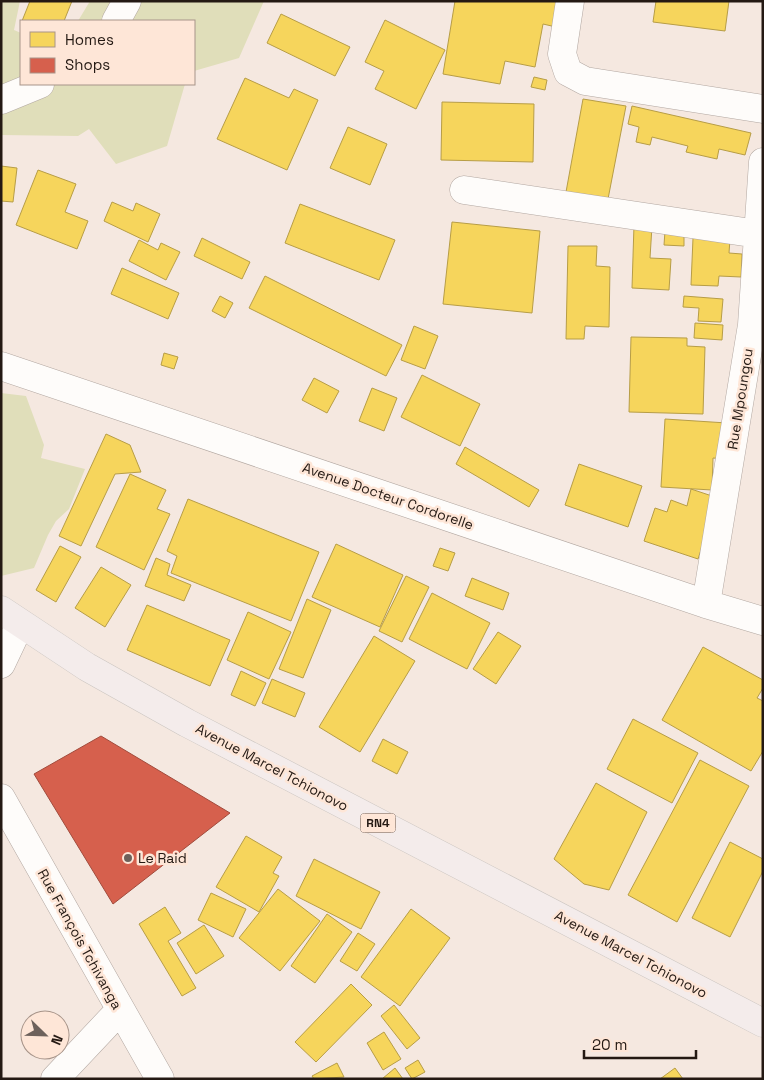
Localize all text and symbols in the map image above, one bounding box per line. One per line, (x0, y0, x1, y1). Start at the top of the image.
legend (20, 20, 195, 85)
text: Homes (65, 30, 114, 49)
text: Shops (65, 55, 110, 74)
street label: Rue Mpoungou (723, 347, 757, 451)
street label: Avenue Docteur Cordorelle (300, 458, 476, 534)
street label: Avenue Marcel Tchionovo (193, 719, 351, 815)
road number: RN4 (360, 814, 396, 832)
place label: Le Raid (138, 849, 187, 867)
marker: Le Raid (122, 852, 134, 864)
street label: Rue François Tchivanga (34, 866, 126, 1012)
street label: Avenue Marcel Tchionovo (552, 906, 710, 1002)
north arrow (20, 1010, 70, 1060)
scale bar (584, 1028, 696, 1060)
text: N (47, 1032, 67, 1048)
text: 20 m (592, 1035, 627, 1054)

